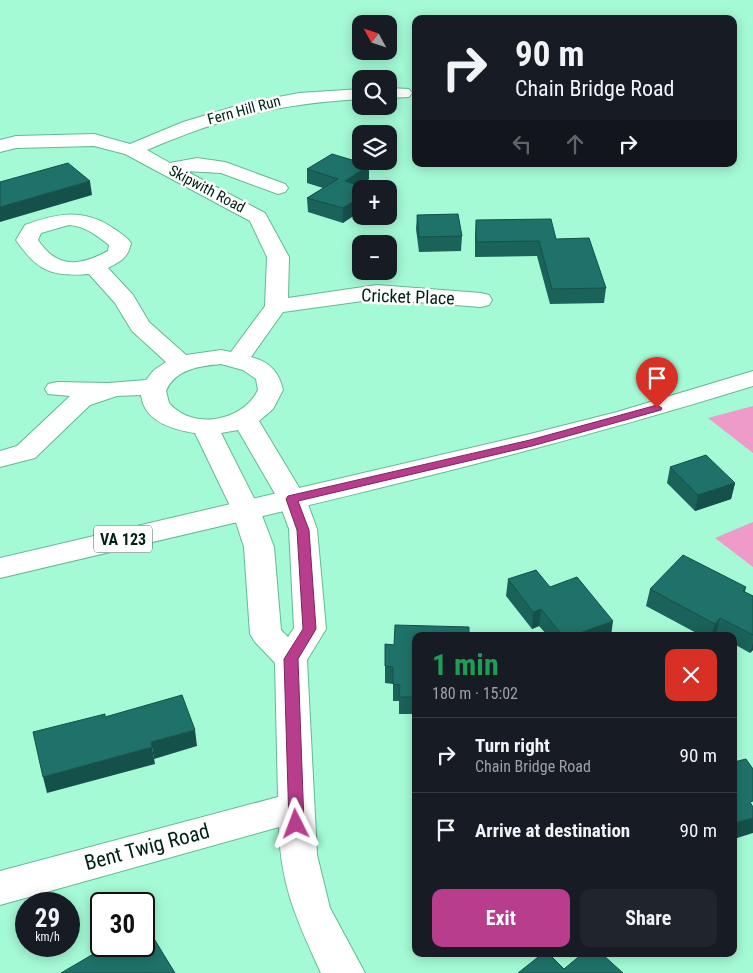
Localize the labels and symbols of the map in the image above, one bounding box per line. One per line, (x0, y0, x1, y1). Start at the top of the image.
north arrow (352, 15, 398, 60)
street label: Fern Hill Run (205, 92, 283, 128)
street label: Skipwith Road (166, 161, 248, 217)
street label: Cricket Place (361, 284, 455, 309)
pin (636, 357, 678, 408)
road number: VA 123 (94, 526, 152, 552)
position arrow (269, 797, 321, 849)
street label: Bent Twig Road (82, 819, 212, 875)
speed limit sign: 30 (90, 892, 155, 957)

